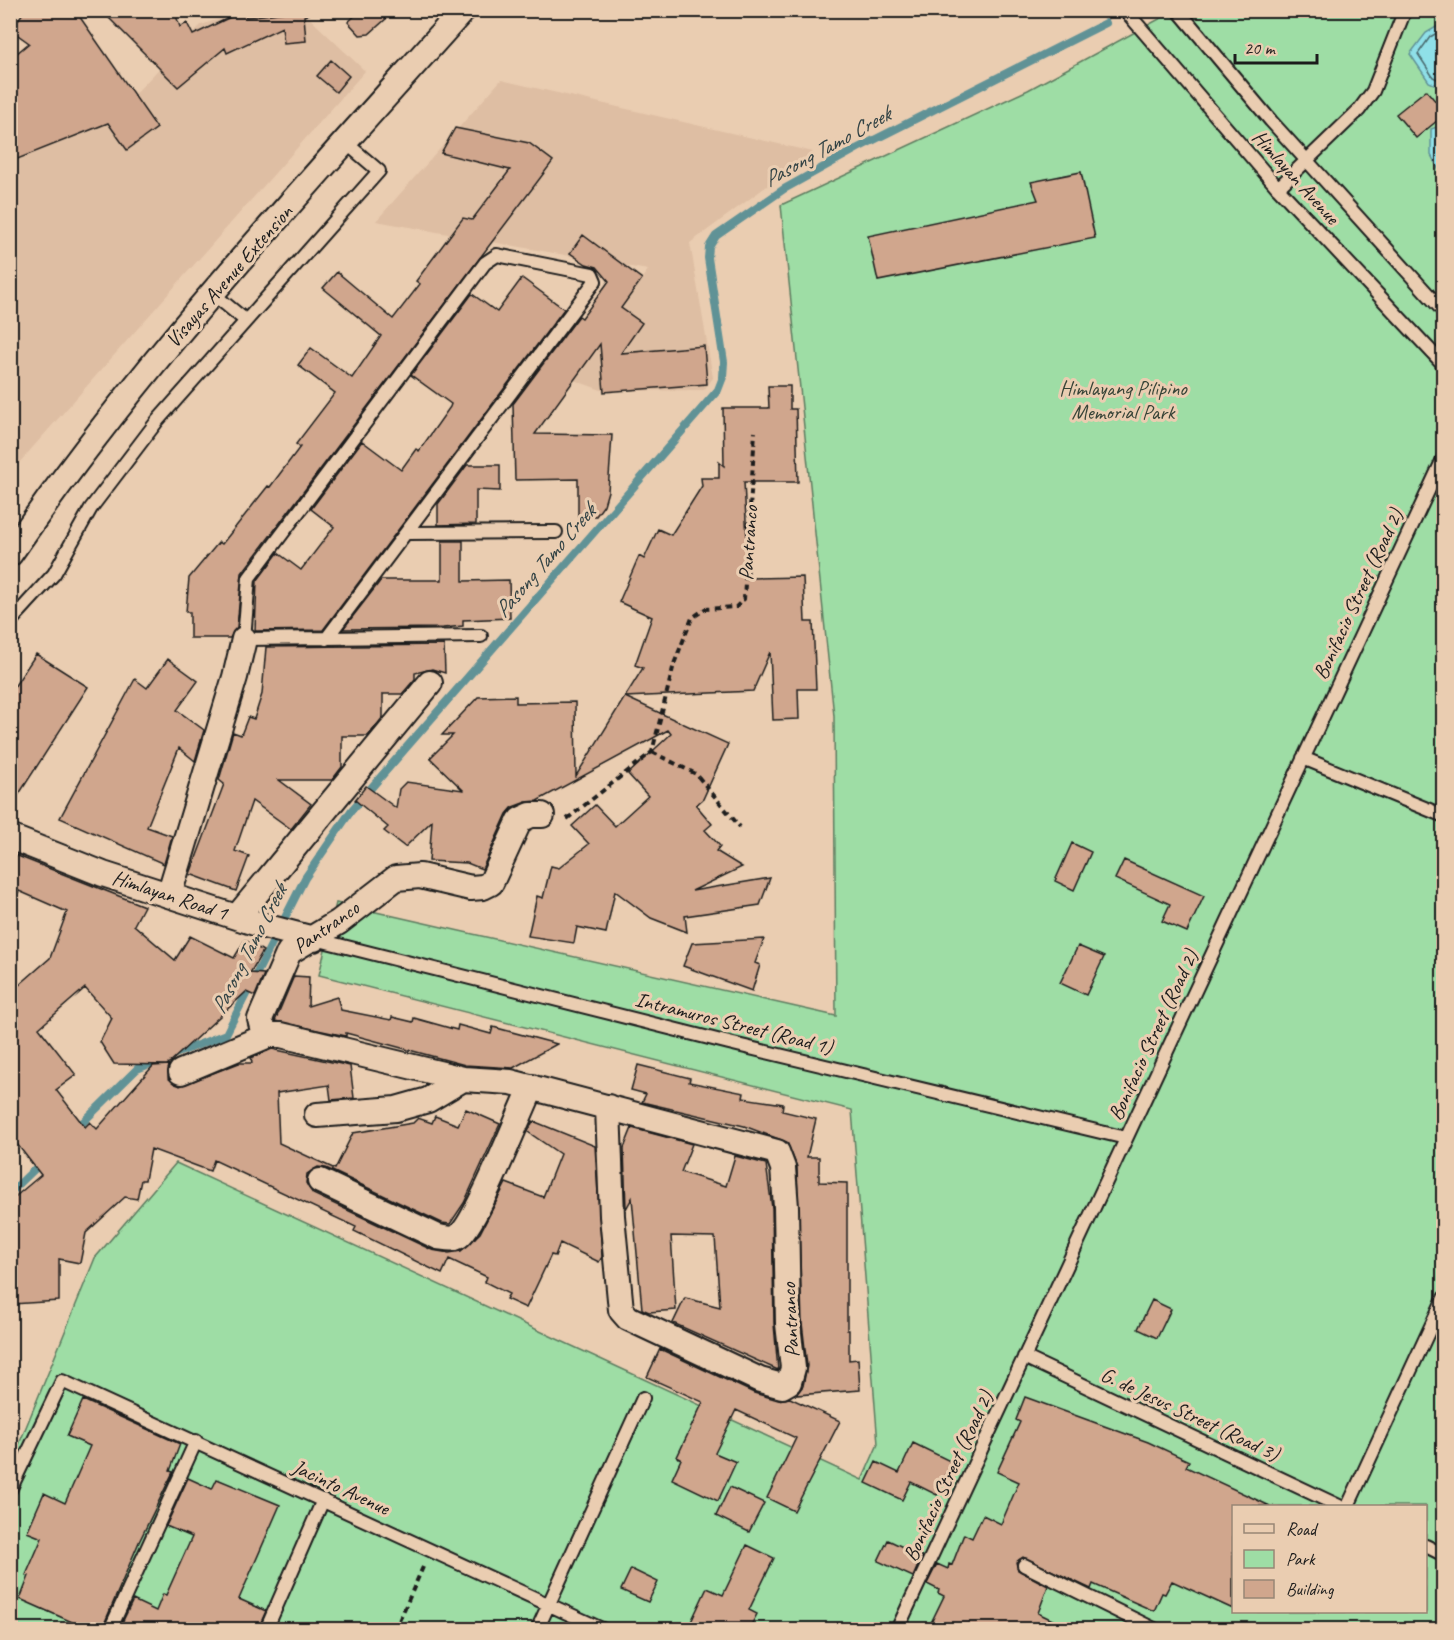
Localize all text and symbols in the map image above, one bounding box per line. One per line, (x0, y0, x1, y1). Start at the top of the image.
scale bar (1235, 27, 1318, 65)
text: 20 m (1244, 37, 1277, 59)
water label: Pasong Tamo Creek (759, 99, 899, 193)
street label: Himlayan Avenue (1247, 124, 1346, 231)
street label: Visayas Avenue Extension (160, 199, 298, 353)
park label: Himlayang Pilipino Memorial Park (1059, 375, 1188, 425)
water label: Pasong Tamo Creek (488, 496, 604, 623)
street label: Pantranco (732, 503, 764, 581)
street label: Bonifacio Street (Road 2) (1307, 504, 1409, 683)
street label: Himlayan Road 1 (109, 864, 232, 926)
water label: Pasong Tamo Creek (205, 876, 295, 1018)
street label: Pantranco (288, 894, 365, 959)
street label: Bonifacio Street (Road 2) (1102, 945, 1204, 1124)
street label: Intramuros Street (Road 1) (633, 986, 836, 1060)
street label: Pantranco (775, 1280, 805, 1358)
street label: G. de Jesus Street (Road 3) (1097, 1361, 1284, 1467)
street label: Bonifacio Street (Road 2) (897, 1386, 999, 1565)
street label: Jacinto Avenue (287, 1453, 395, 1521)
legend (1232, 1505, 1427, 1613)
text: Road (1286, 1518, 1319, 1540)
text: Park (1286, 1548, 1316, 1570)
text: Building (1286, 1578, 1335, 1600)

